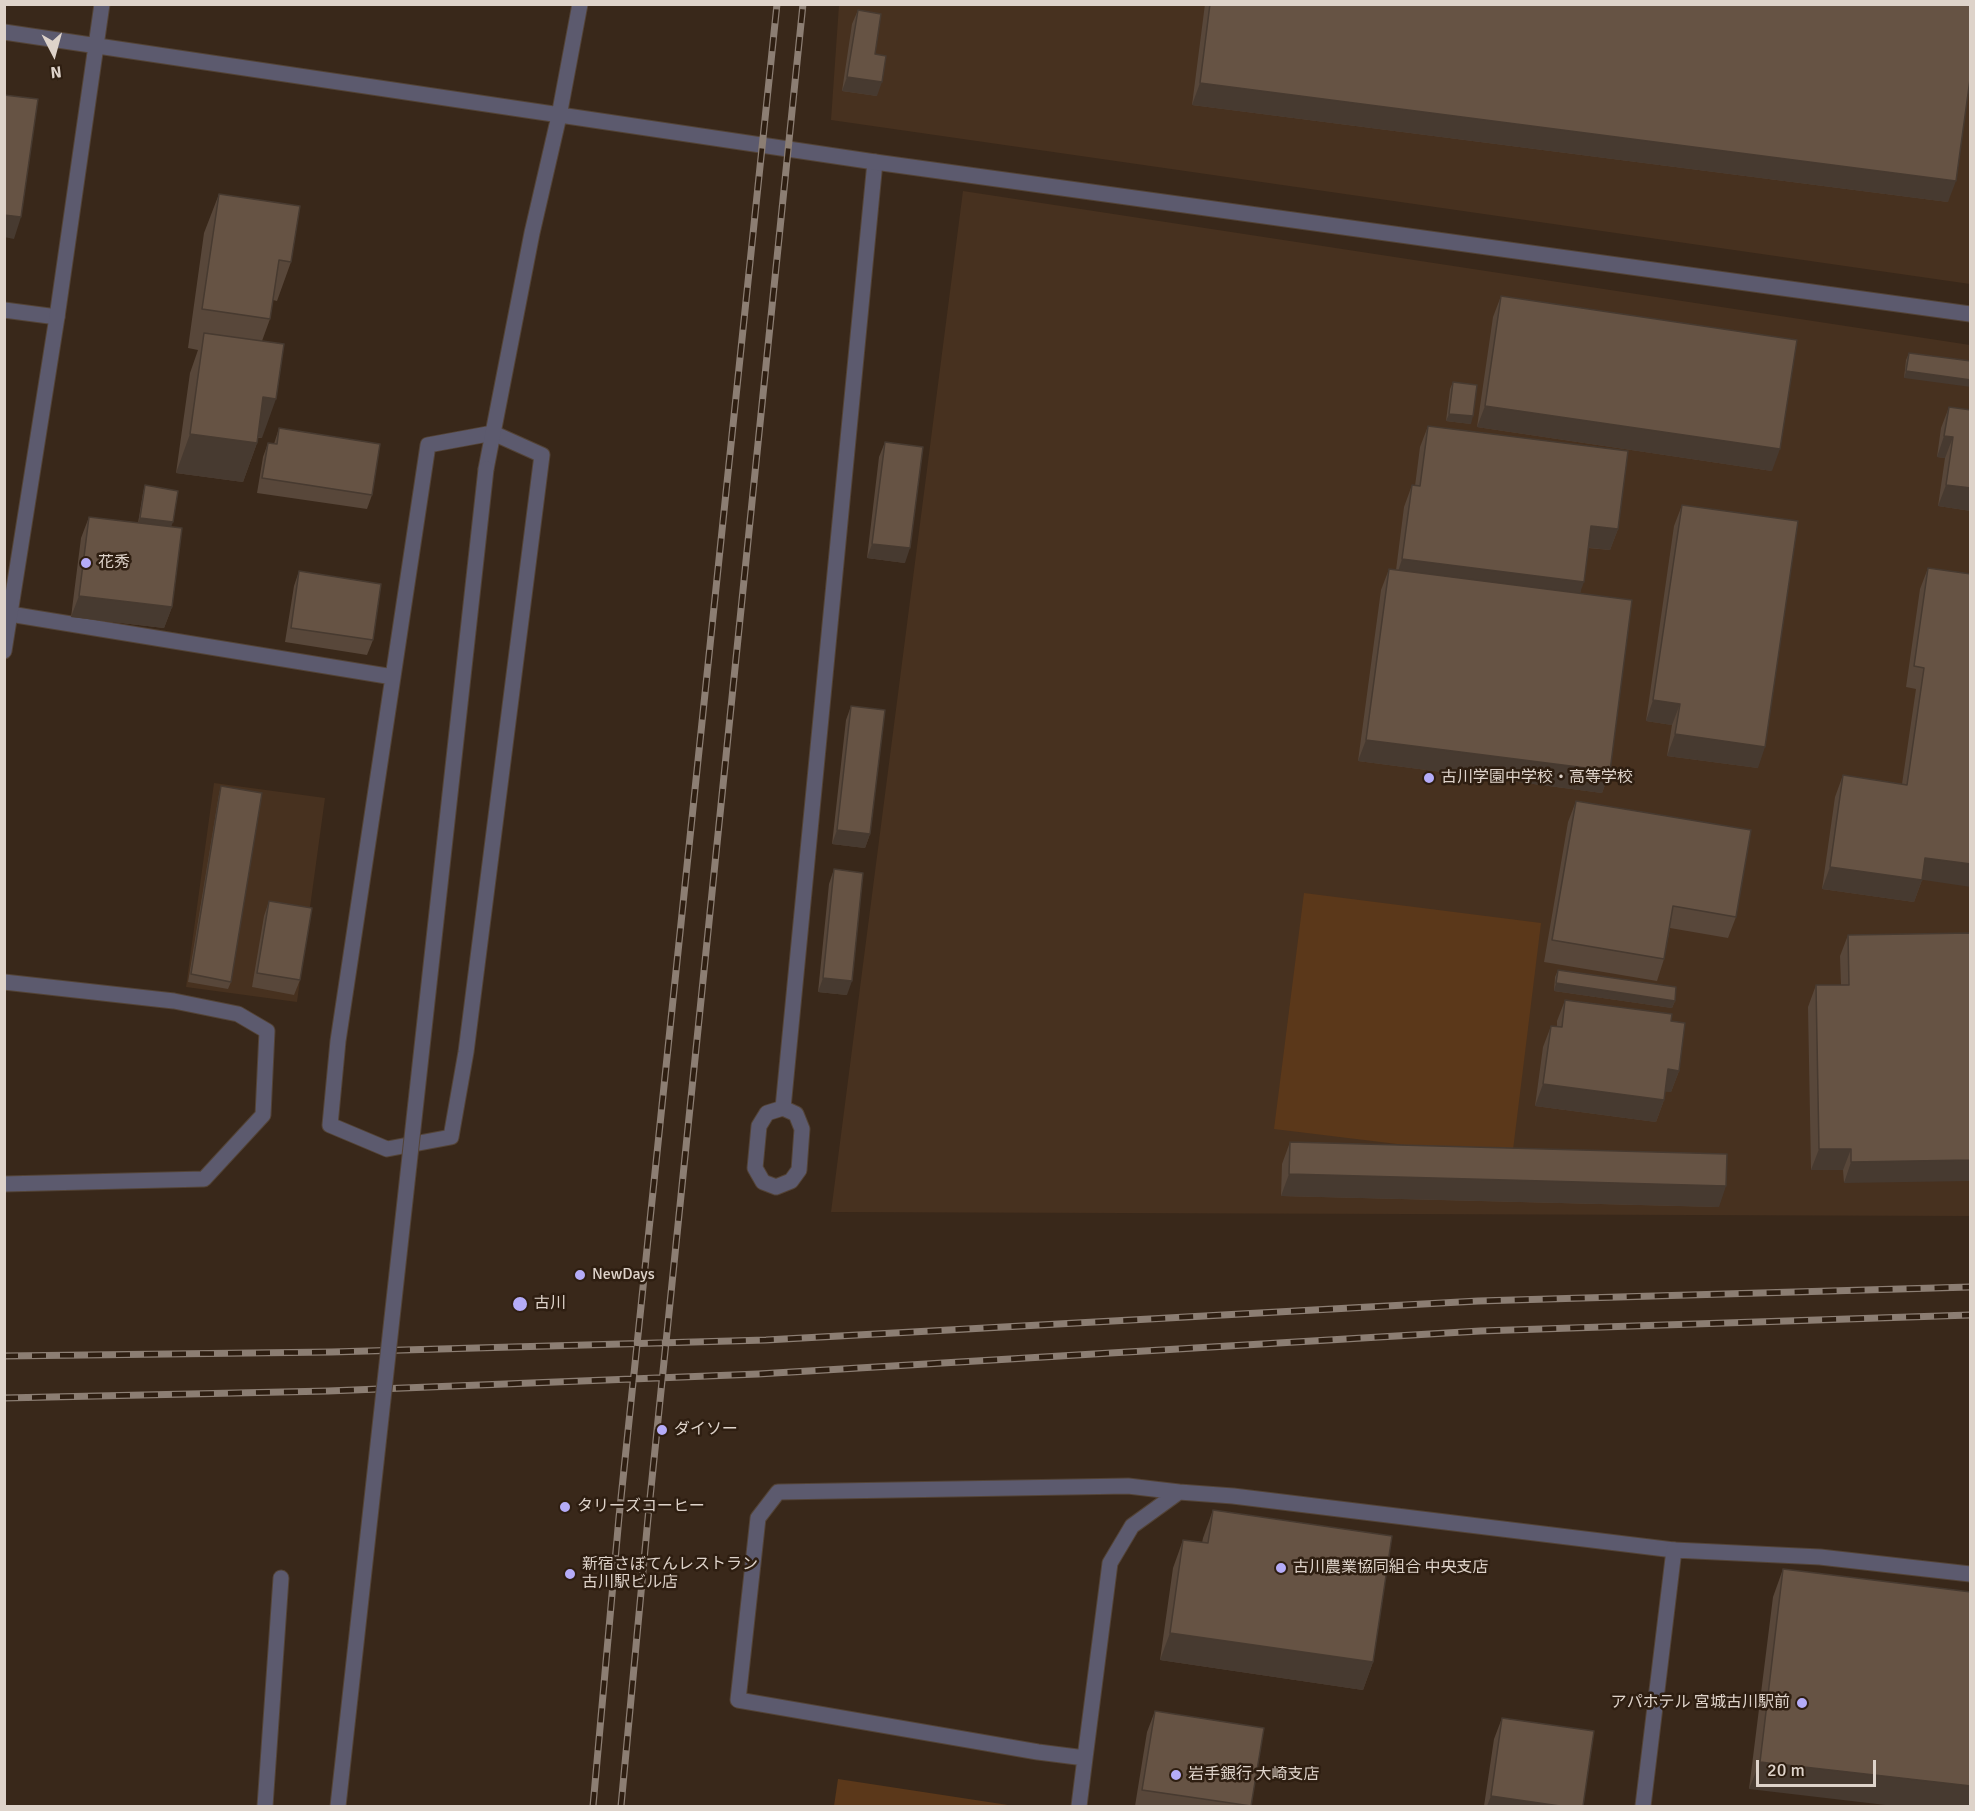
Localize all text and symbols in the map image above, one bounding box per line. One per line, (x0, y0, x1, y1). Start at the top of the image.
north arrow (24, 24, 84, 84)
text: N (49, 61, 62, 82)
place label: 花秀 (98, 553, 130, 573)
marker: 花秀 (79, 556, 93, 570)
place label: 古川学園中学校・高等学校 (1441, 768, 1633, 788)
marker: 古川学園中学校・高等学校 (1422, 771, 1436, 785)
place label: NewDays (592, 1265, 655, 1285)
marker: NewDays (573, 1268, 587, 1282)
place label: 古川 (534, 1294, 566, 1314)
marker: 古川 (511, 1295, 529, 1313)
place label: ダイソー (674, 1420, 738, 1440)
marker: ダイソー (655, 1423, 669, 1437)
place label: タリーズコーヒー (577, 1497, 705, 1517)
marker: タリーズコーヒー (558, 1500, 572, 1514)
place label: 新宿さぼてんレストラン 古川駅ビル店 (582, 1555, 758, 1593)
place label: 古川農業協同組合 中央支店 (1293, 1558, 1489, 1578)
marker: 古川農業協同組合 中央支店 (1274, 1561, 1288, 1575)
marker: 新宿さぼてんレストラン 古川駅ビル店 (563, 1567, 577, 1581)
place label: アパホテル 宮城古川駅前 (1610, 1693, 1790, 1713)
marker: アパホテル 宮城古川駅前 (1795, 1696, 1809, 1710)
scale bar (1759, 1748, 1879, 1786)
text: 20 m (1767, 1759, 1805, 1781)
place label: 岩手銀行 大崎支店 (1188, 1765, 1320, 1785)
marker: 岩手銀行 大崎支店 (1169, 1768, 1183, 1782)

